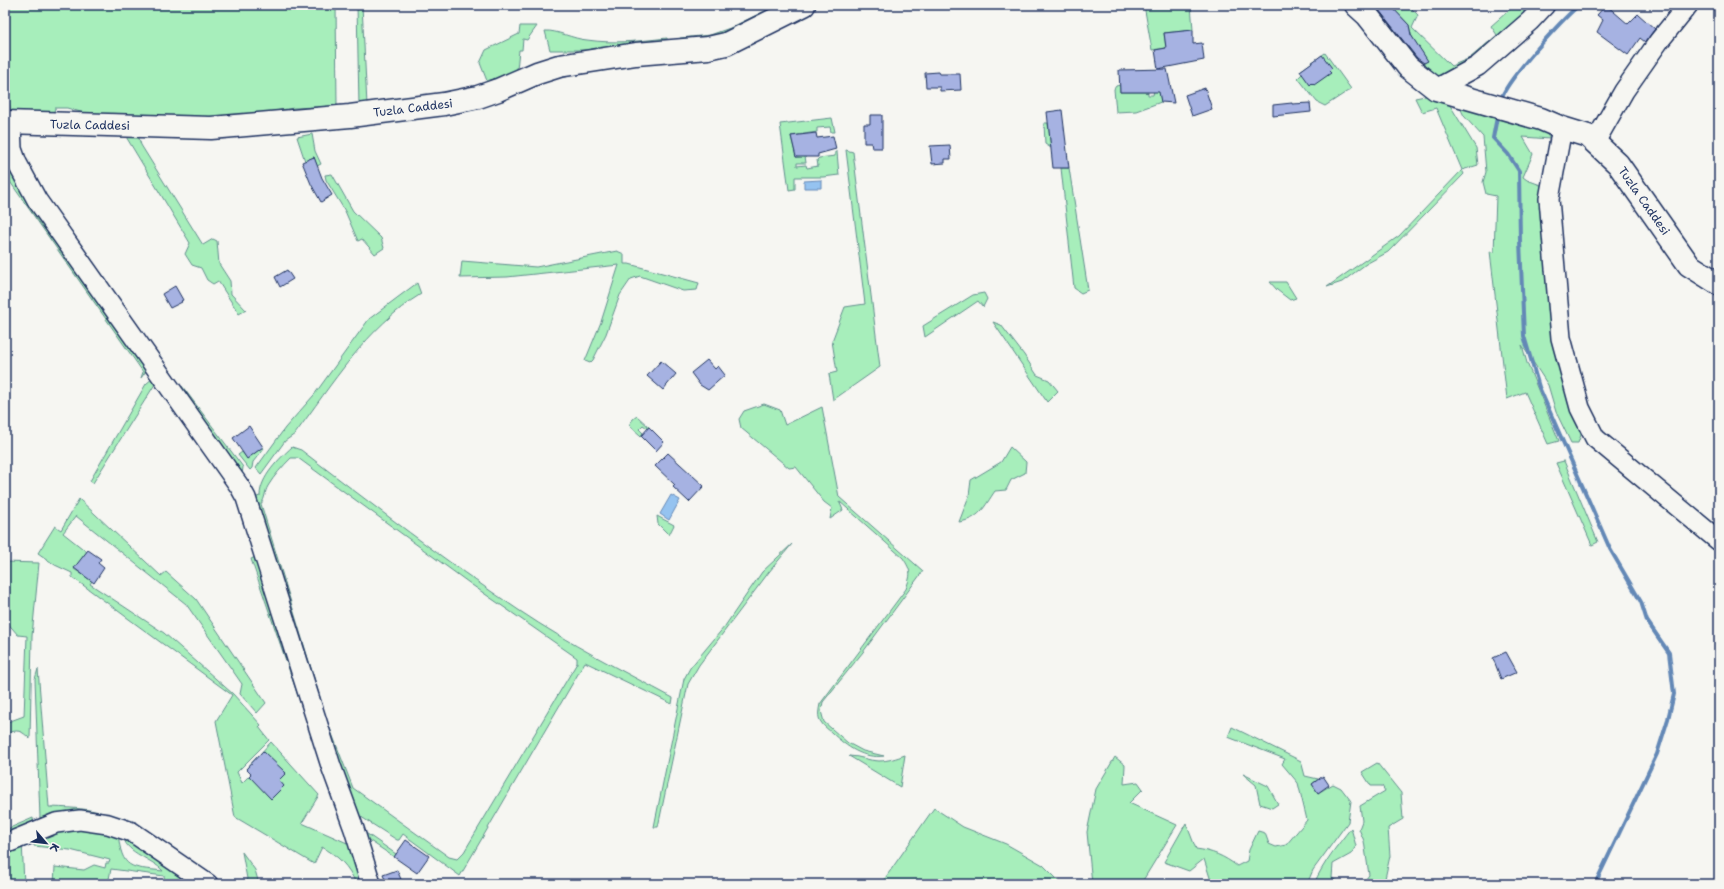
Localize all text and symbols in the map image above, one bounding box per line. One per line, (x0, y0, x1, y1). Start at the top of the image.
street label: Tuzla Caddesi (372, 95, 454, 121)
street label: Tuzla Caddesi (50, 116, 130, 134)
street label: Tuzla Caddesi (1614, 164, 1674, 238)
north arrow (26, 823, 66, 863)
text: K (46, 841, 63, 855)

